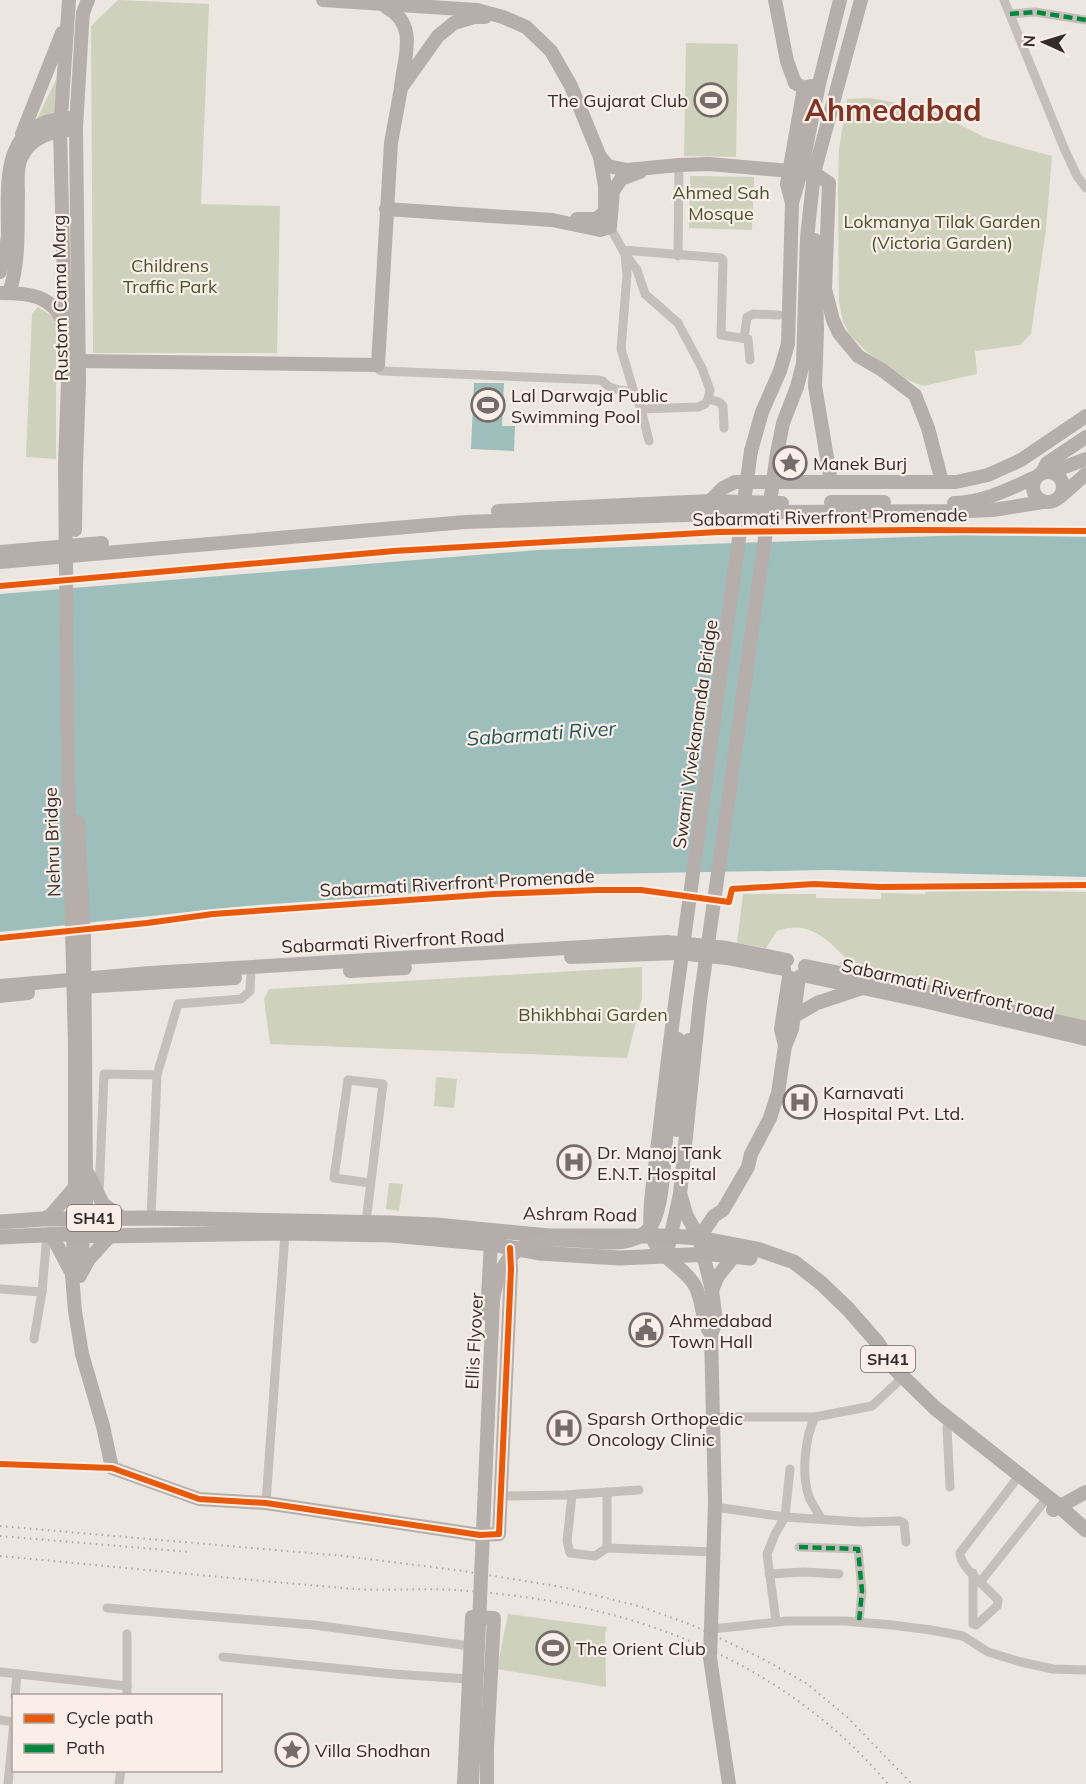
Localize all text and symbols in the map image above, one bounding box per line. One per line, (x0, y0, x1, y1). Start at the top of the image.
north arrow (1014, 12, 1074, 72)
text: N (1019, 34, 1039, 48)
sports icon: The Gujarat Club (693, 82, 729, 118)
place label: The Gujarat Club (547, 89, 688, 112)
district label: Ahmedabad (805, 91, 982, 129)
park label: Ahmed Sah Mosque (672, 181, 770, 225)
park label: Lokmanya Tilak Garden (Victoria Garden) (844, 210, 1040, 254)
street label: Rustom Cama Marg (47, 215, 73, 381)
park label: Childrens Traffic Park (123, 254, 218, 298)
place label: Lal Darwaja Public Swimming Pool (511, 384, 668, 428)
sports icon: Lal Darwaja Public Swimming Pool (470, 387, 506, 423)
place icon: Manek Burj (772, 445, 808, 481)
place label: Manek Burj (813, 452, 907, 475)
street label: Sabarmati Riverfront Promenade (692, 503, 968, 531)
street label: Swami Vivekananda Bridge (668, 618, 722, 850)
water label: Sabarmati River (466, 715, 617, 751)
street label: Nehru Bridge (39, 787, 65, 897)
street label: Sabarmati Riverfront Promenade (319, 864, 595, 902)
street label: Sabarmati Riverfront Road (281, 924, 505, 958)
street label: Sabarmati Riverfront road (839, 953, 1057, 1025)
park label: Bhikhbhai Garden (518, 1003, 668, 1026)
place label: Karnavati Hospital Pvt. Ltd. (823, 1081, 964, 1125)
hospital icon: Karnavati Hospital Pvt. Ltd. (782, 1084, 818, 1120)
place label: Dr. Manoj Tank E.N.T. Hospital (597, 1141, 722, 1185)
hospital icon: Dr. Manoj Tank E.N.T. Hospital (556, 1144, 592, 1180)
street label: Ashram Road (523, 1202, 637, 1226)
road number: SH41 (67, 1205, 121, 1231)
street label: Ellis Flyover (460, 1292, 488, 1390)
place label: Ahmedabad Town Hall (669, 1309, 772, 1353)
public building icon: Ahmedabad Town Hall (628, 1312, 664, 1348)
road number: SH41 (861, 1346, 915, 1372)
place label: Sparsh Orthopedic Oncology Clinic (587, 1407, 743, 1451)
hospital icon: Sparsh Orthopedic Oncology Clinic (546, 1410, 582, 1446)
sports icon: The Orient Club (535, 1630, 571, 1666)
place label: The Orient Club (576, 1637, 706, 1660)
legend (12, 1694, 222, 1772)
text: Cycle path (66, 1706, 153, 1729)
place icon: Villa Shodhan (274, 1732, 310, 1768)
text: Path (66, 1736, 105, 1759)
place label: Villa Shodhan (315, 1739, 431, 1762)

